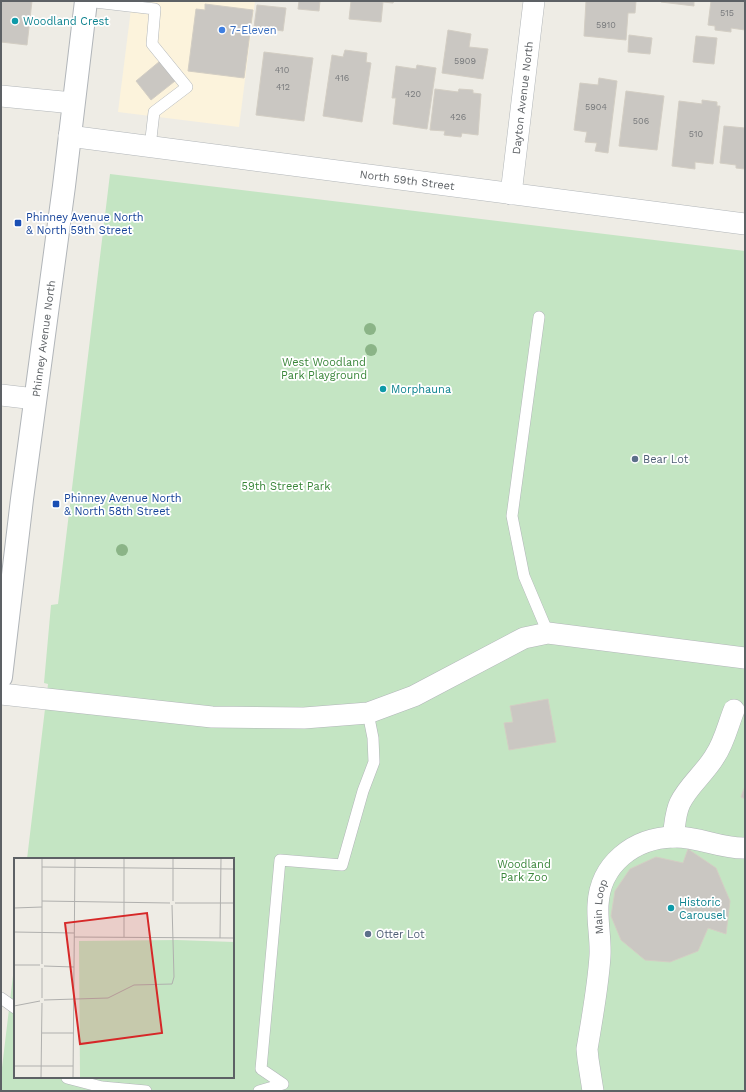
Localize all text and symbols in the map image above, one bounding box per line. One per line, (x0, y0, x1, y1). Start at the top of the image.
house number: 515 (720, 8, 734, 18)
place label: Woodland Crest (23, 15, 109, 28)
marker: Woodland Crest (10, 16, 20, 26)
house number: 5910 (596, 20, 616, 30)
place label: 7-Eleven (230, 24, 277, 37)
marker: 7-Eleven (217, 25, 227, 35)
street label: Dayton Avenue North (509, 40, 536, 155)
house number: 5909 (454, 56, 476, 66)
house number: 410 (275, 65, 290, 75)
house number: 416 (335, 73, 349, 83)
house number: 412 (276, 82, 290, 92)
house number: 420 (405, 89, 422, 99)
house number: 5904 (585, 102, 607, 112)
house number: 426 (450, 112, 466, 122)
house number: 506 (633, 116, 649, 126)
house number: 510 (689, 129, 704, 139)
street label: North 59th Street (359, 167, 456, 193)
place label: Phinney Avenue North & North 59th Street (26, 211, 144, 237)
marker: Phinney Avenue North & North 59th Street (13, 218, 23, 228)
street label: Phinney Avenue North (29, 279, 58, 398)
park label: West Woodland Park Playground (281, 356, 367, 382)
place label: Morphauna (391, 383, 451, 396)
marker: Morphauna (378, 384, 388, 394)
place label: Bear Lot (643, 453, 689, 466)
marker: Bear Lot (630, 454, 640, 464)
park label: 59th Street Park (242, 480, 330, 493)
place label: Phinney Avenue North & North 58th Street (64, 492, 182, 518)
marker: Phinney Avenue North & North 58th Street (51, 499, 61, 509)
inset map (14, 858, 234, 1078)
park label: Woodland Park Zoo (497, 858, 551, 884)
street label: Main Loop (591, 877, 610, 935)
place label: Historic Carousel (679, 896, 727, 922)
marker: Historic Carousel (666, 903, 676, 913)
place label: Otter Lot (376, 928, 425, 941)
marker: Otter Lot (363, 929, 373, 939)

